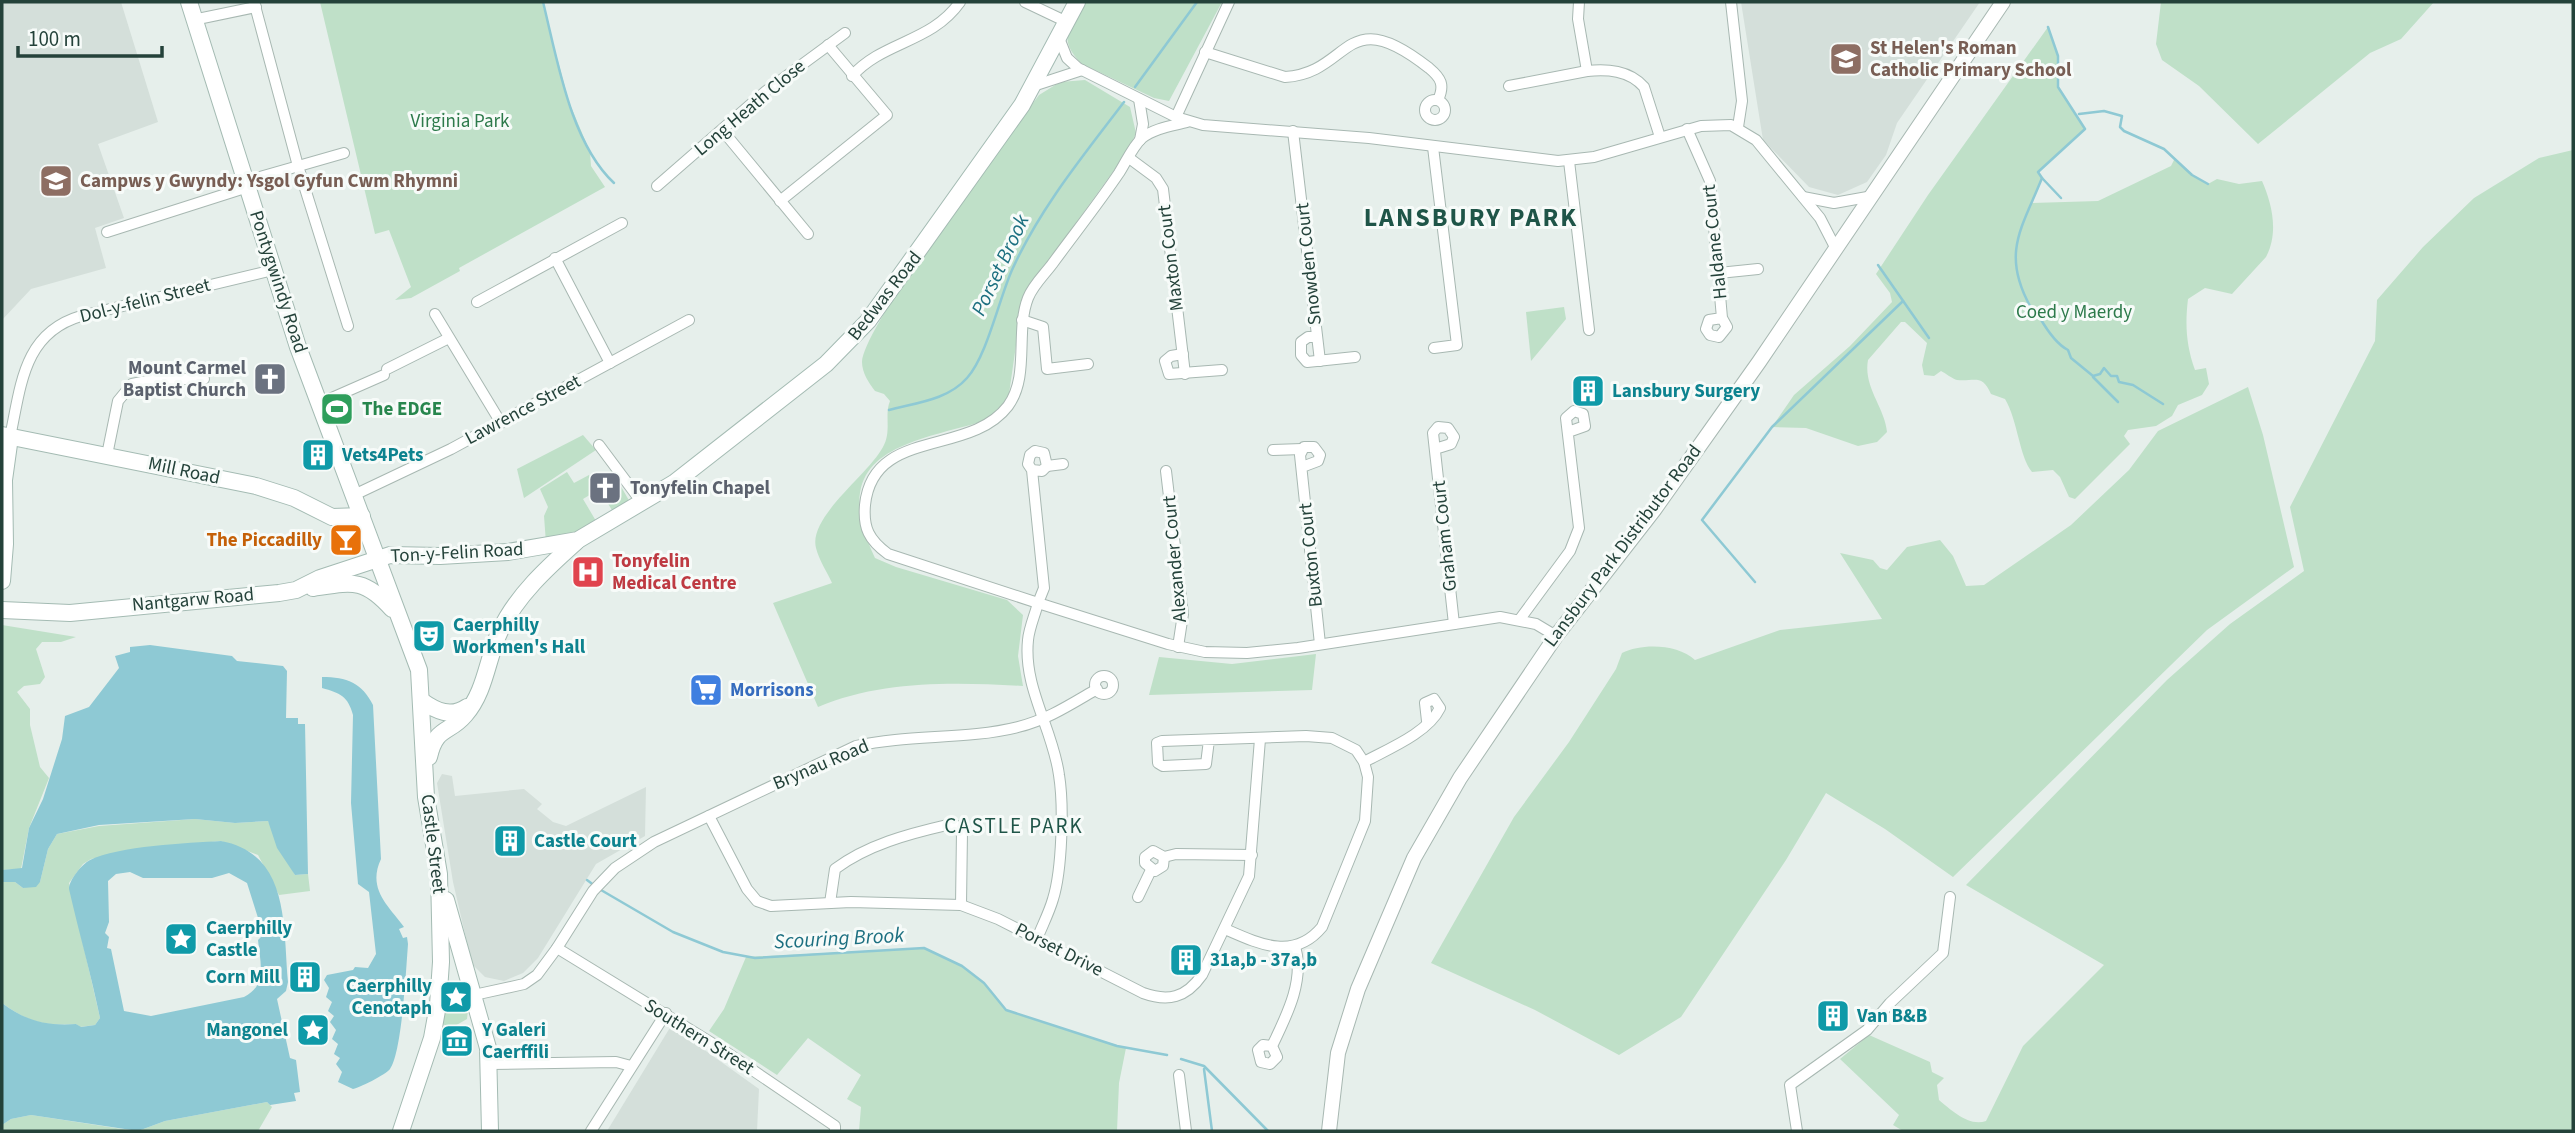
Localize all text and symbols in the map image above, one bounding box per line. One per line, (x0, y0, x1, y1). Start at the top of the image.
scale bar (18, 14, 161, 58)
text: 100 m (28, 24, 81, 54)
place label: St Helen's Roman Catholic Primary School (1870, 35, 2072, 84)
school or university icon: St Helen's Roman Catholic Primary School (1827, 40, 1865, 78)
street label: Long Heath Close (689, 53, 811, 163)
park label: Virginia Park (410, 108, 510, 135)
school or university icon: Campws y Gwyndy: Ysgol Gyfun Cwm Rhymni (37, 162, 75, 200)
place label: Campws y Gwyndy: Ysgol Gyfun Cwm Rhymni (80, 168, 458, 195)
street label: Haldane Court (1696, 183, 1734, 301)
district label: LANSBURY PARK (1364, 199, 1578, 236)
street label: Snowden Court (1289, 201, 1329, 327)
street label: Maxton Court (1151, 203, 1191, 313)
street label: Pontygwindy Road (242, 207, 314, 357)
water label: Porset Brook (963, 208, 1037, 321)
street label: Bedwas Road (842, 246, 928, 346)
street label: Dol-y-felin Street (77, 272, 214, 330)
park label: Coed y Maerdy (2016, 299, 2132, 326)
place label: Mount Carmel Baptist Church (123, 355, 247, 404)
church icon: Mount Carmel Baptist Church (251, 360, 289, 398)
street label: Lawrence Street (460, 368, 586, 452)
building icon: Lansbury Surgery (1569, 372, 1607, 410)
place label: Lansbury Surgery (1612, 378, 1760, 405)
sports icon: The EDGE (318, 390, 356, 428)
place label: The EDGE (362, 396, 442, 423)
building icon: Vets4Pets (299, 436, 337, 474)
street label: Lansbury Park Distributor Road (1538, 439, 1708, 653)
place label: Vets4Pets (341, 442, 423, 469)
street label: Mill Road (146, 450, 222, 492)
church icon: Tonyfelin Chapel (586, 469, 624, 507)
place label: Tonyfelin Chapel (630, 475, 771, 502)
street label: Graham Court (1426, 479, 1464, 593)
street label: Alexander Court (1156, 494, 1194, 624)
street label: Buxton Court (1292, 501, 1330, 608)
bar icon: The Piccadilly (327, 521, 365, 559)
place label: The Piccadilly (206, 527, 322, 554)
street label: Ton-y-Felin Road (390, 536, 524, 570)
place label: Tonyfelin Medical Centre (612, 548, 737, 597)
hospital icon: Tonyfelin Medical Centre (569, 553, 607, 591)
street label: Nantgarw Road (131, 581, 255, 619)
place label: Caerphilly Workmen's Hall (453, 612, 586, 661)
theatre icon: Caerphilly Workmen's Hall (410, 617, 448, 655)
supermarket icon: Morrisons (687, 671, 725, 709)
place label: Morrisons (730, 677, 814, 704)
street label: Brynau Road (769, 733, 873, 797)
street label: Castle Street (414, 793, 453, 896)
district label: CASTLE PARK (944, 811, 1084, 841)
building icon: Castle Court (491, 822, 529, 860)
place label: Castle Court (534, 828, 637, 855)
place label: Caerphilly Castle (206, 915, 292, 964)
street label: Porset Drive (1010, 916, 1108, 984)
place icon: Caerphilly Castle (162, 920, 200, 958)
water label: Scouring Brook (773, 920, 906, 956)
building icon: 31a,b - 37a,b (1167, 941, 1205, 979)
place label: 31a,b - 37a,b (1210, 947, 1317, 974)
building icon: Corn Mill (286, 958, 324, 996)
place label: Corn Mill (206, 964, 281, 991)
place label: Caerphilly Cenotaph (346, 973, 432, 1022)
place icon: Caerphilly Cenotaph (437, 978, 475, 1016)
street label: Southern Street (639, 992, 760, 1082)
building icon: Van B&B (1814, 997, 1852, 1035)
place label: Van B&B (1856, 1003, 1927, 1030)
place icon: Mangonel (294, 1011, 332, 1049)
place label: Mangonel (206, 1017, 289, 1044)
place label: Y Galeri Caerffili (481, 1017, 549, 1066)
museum icon: Y Galeri Caerffili (438, 1022, 476, 1060)

